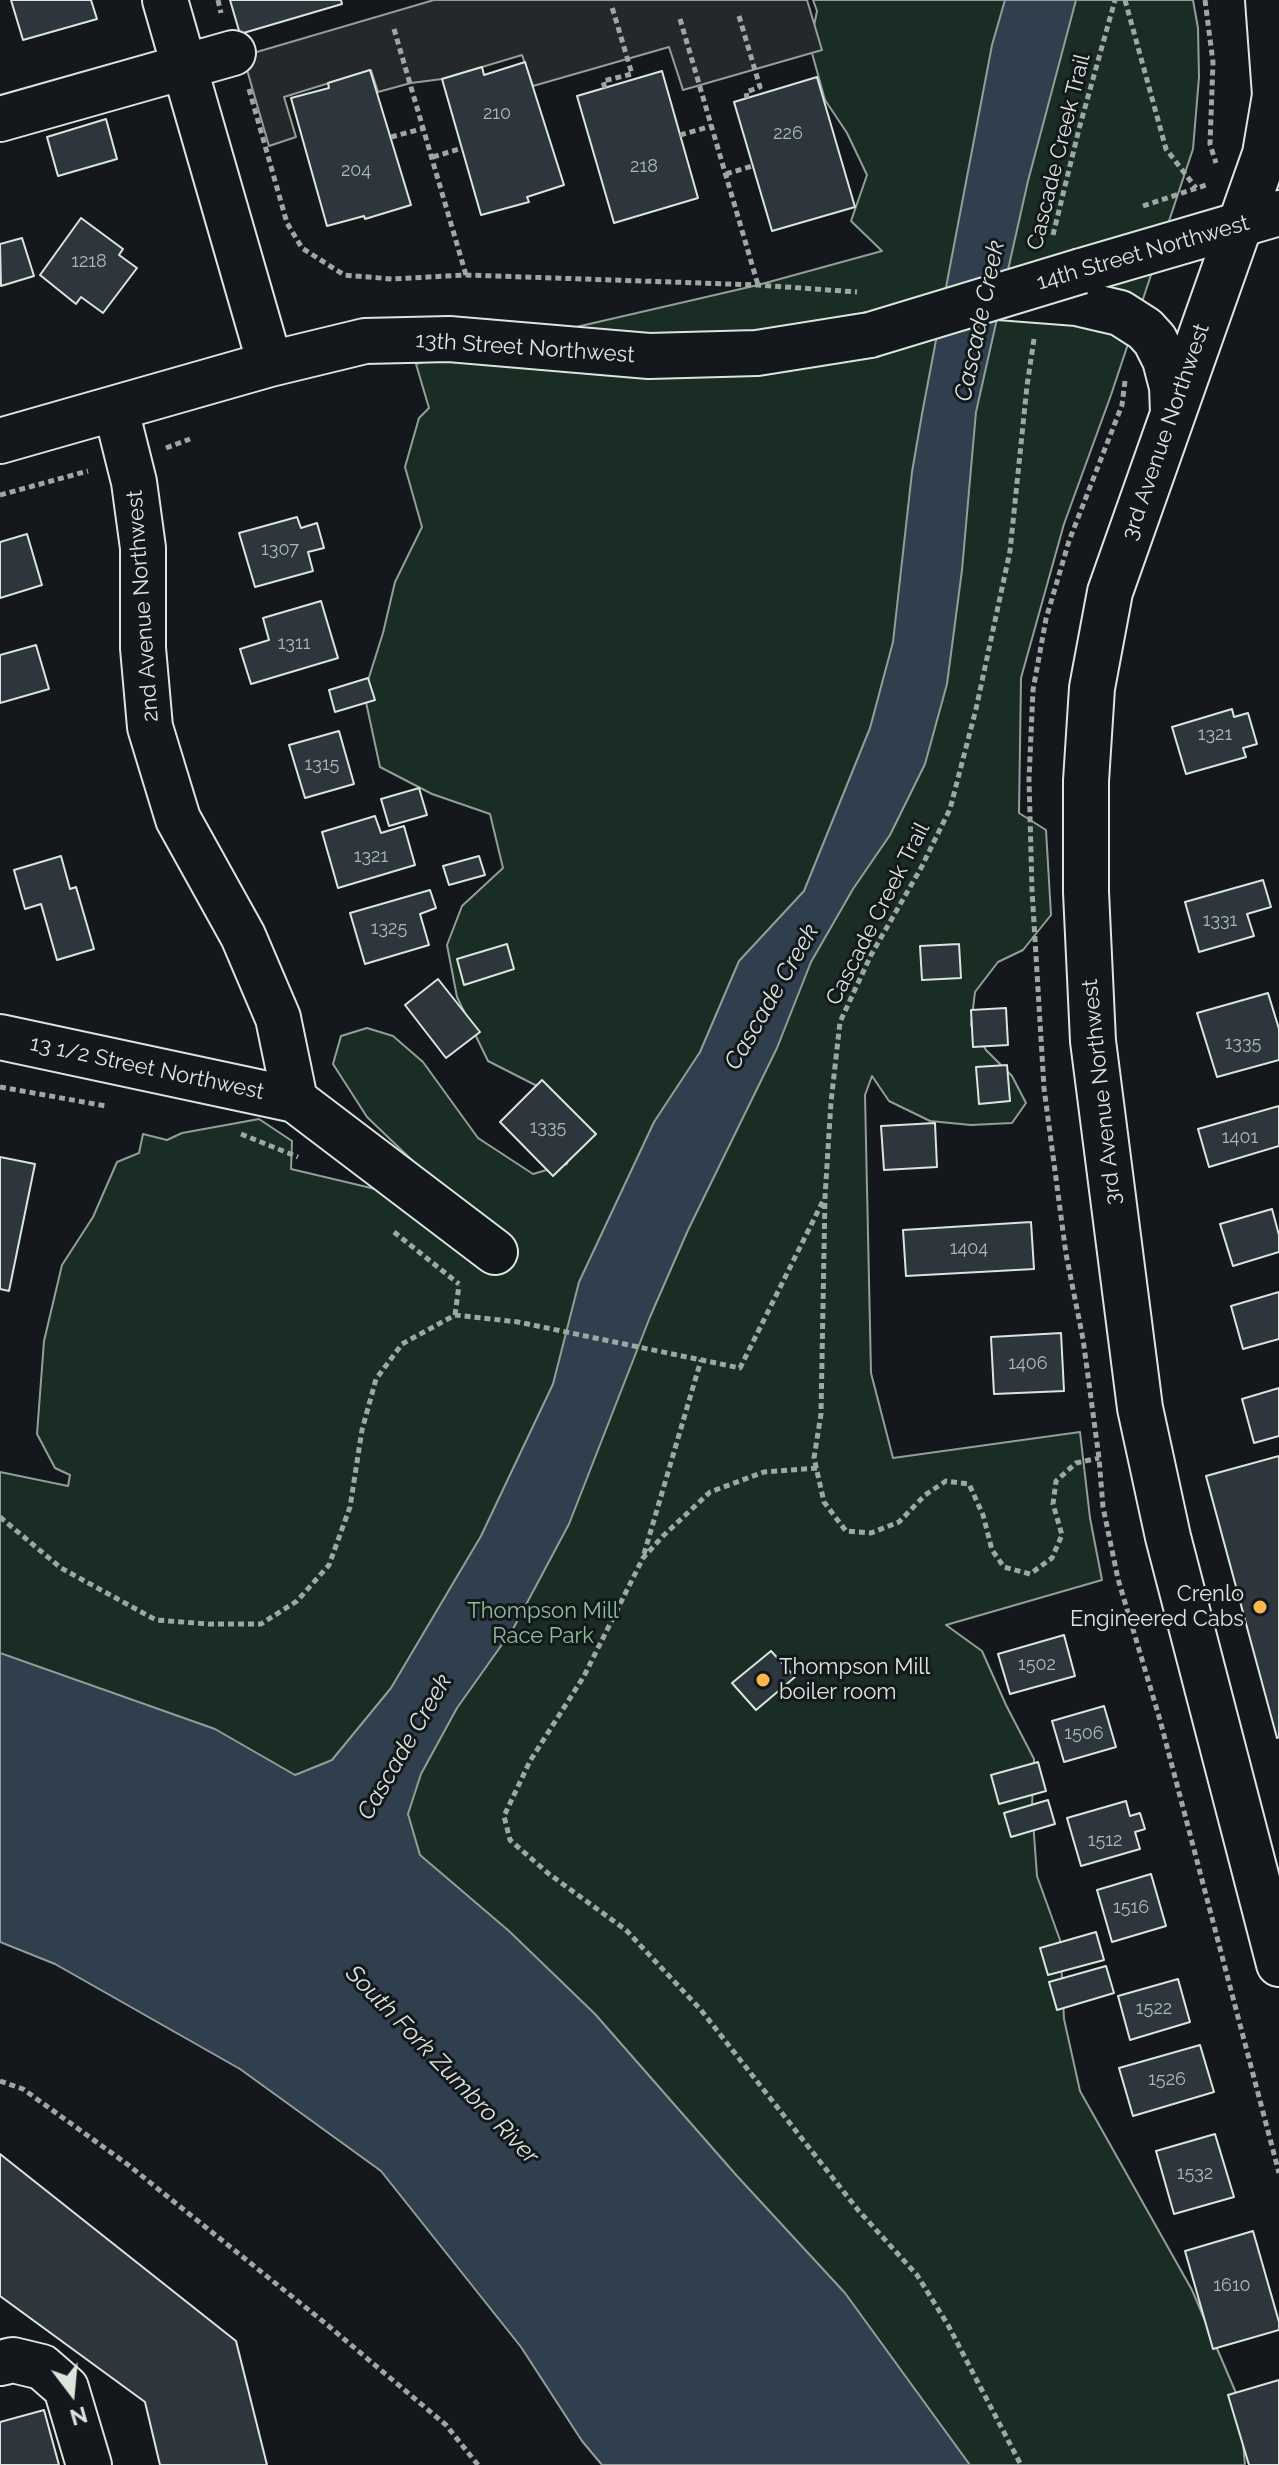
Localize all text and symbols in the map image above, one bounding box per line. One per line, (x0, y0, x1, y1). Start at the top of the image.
street label: Cascade Creek Trail (1022, 51, 1096, 253)
house number: 210 (483, 103, 511, 125)
house number: 226 (773, 123, 803, 145)
house number: 218 (630, 156, 658, 178)
house number: 204 (341, 160, 371, 182)
street label: 14th Street Northwest (1034, 210, 1252, 296)
water label: Cascade Creek (949, 238, 1011, 404)
house number: 1218 (71, 251, 107, 273)
street label: 3rd Avenue Northwest (1117, 320, 1215, 544)
street label: 13th Street Northwest (415, 327, 635, 369)
street label: 2nd Avenue Northwest (122, 489, 164, 723)
house number: 1307 (261, 539, 299, 561)
house number: 1311 (278, 633, 310, 655)
house number: 1321 (1198, 724, 1232, 746)
house number: 1315 (305, 754, 339, 776)
street label: Cascade Creek Trail (821, 818, 935, 1010)
house number: 1321 (354, 846, 388, 868)
house number: 1331 (1203, 910, 1237, 932)
house number: 1325 (371, 918, 407, 940)
water label: Cascade Creek (719, 919, 825, 1075)
street label: 3rd Avenue Northwest (1077, 978, 1127, 1206)
street label: 13 1/2 Street Northwest (28, 1030, 266, 1106)
house number: 1335 (1225, 1033, 1261, 1055)
house number: 1335 (530, 1117, 566, 1139)
house number: 1401 (1222, 1127, 1258, 1149)
house number: 1404 (950, 1238, 988, 1260)
house number: 1406 (1008, 1353, 1048, 1375)
place label: Crenlo Engineered Cabs (1070, 1581, 1244, 1632)
park label: Thompson Mill Race Park (467, 1598, 619, 1650)
marker: Crenlo Engineered Cabs (1251, 1598, 1269, 1616)
place label: Thompson Mill boiler room (779, 1654, 930, 1706)
house number: 1502 (1018, 1654, 1056, 1676)
water label: Cascade Creek (352, 1669, 458, 1825)
marker: Thompson Mill boiler room (754, 1671, 772, 1689)
house number: 1506 (1064, 1723, 1104, 1745)
house number: 1512 (1088, 1830, 1122, 1852)
house number: 1516 (1113, 1897, 1149, 1919)
water label: South Fork Zumbro River (339, 1959, 545, 2171)
house number: 1522 (1136, 1998, 1172, 2020)
house number: 1526 (1148, 2069, 1186, 2091)
house number: 1532 (1177, 2163, 1213, 2185)
house number: 1610 (1213, 2275, 1251, 2297)
north arrow (32, 2353, 112, 2433)
text: N (67, 2401, 90, 2431)

